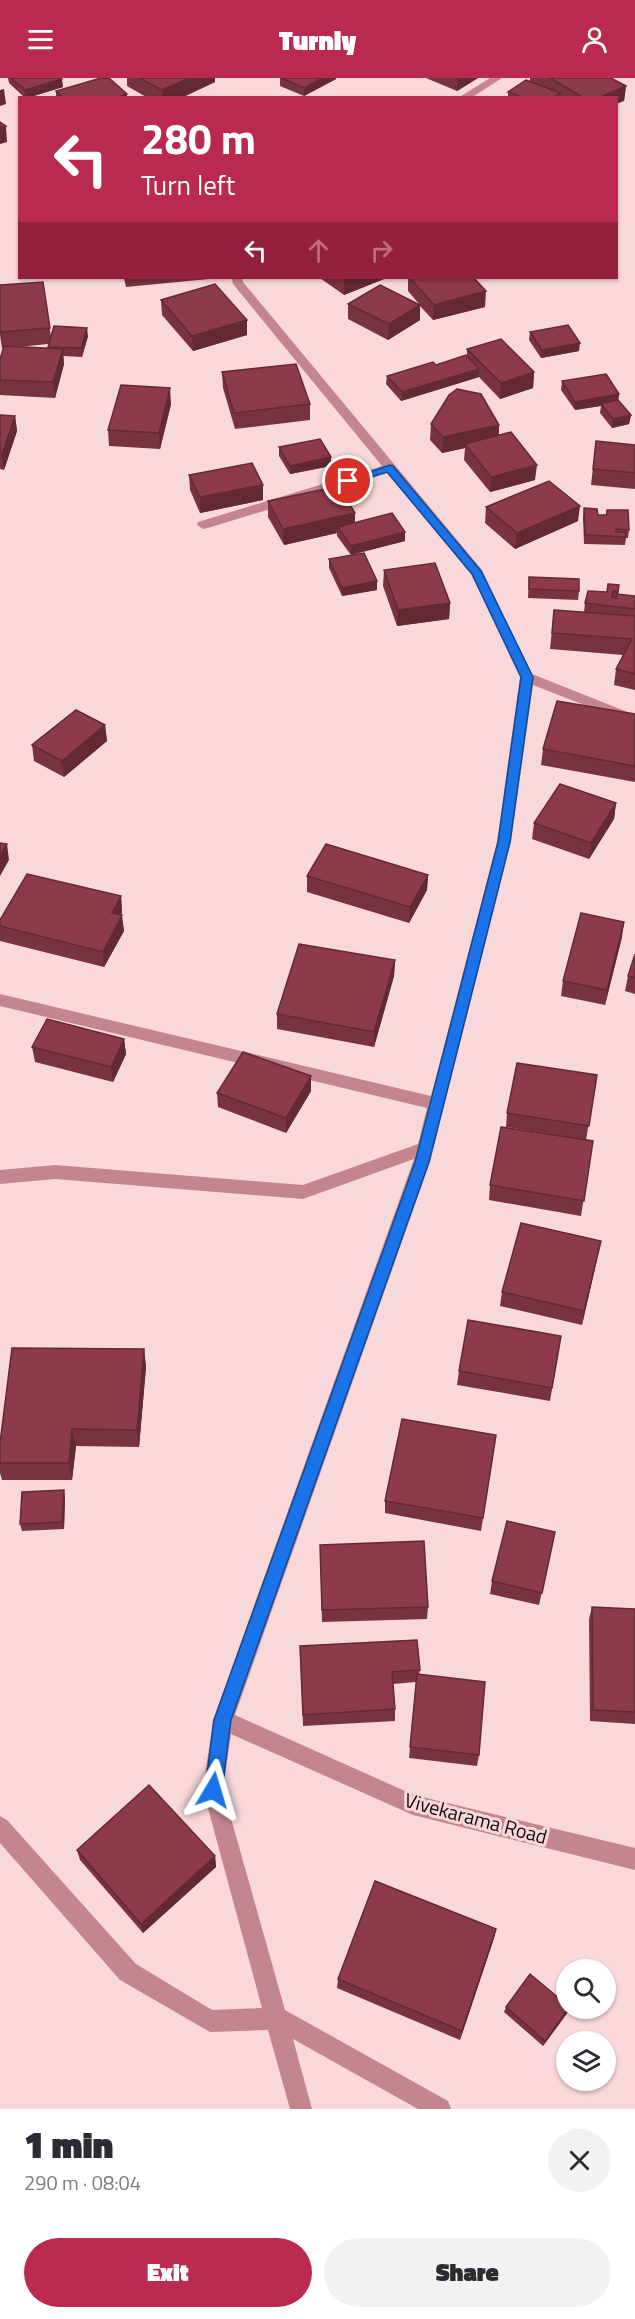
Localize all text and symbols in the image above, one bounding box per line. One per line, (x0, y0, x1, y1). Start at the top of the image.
text: Turnly (279, 19, 356, 60)
icon: menu (24, 23, 57, 56)
icon: person (578, 23, 611, 56)
text: 280 m (141, 106, 256, 170)
icon: left (42, 120, 120, 198)
text: Turn left (141, 164, 235, 205)
icon: left (239, 234, 272, 267)
icon: ahead (302, 234, 335, 267)
icon: right (365, 234, 398, 267)
pin (322, 455, 373, 506)
icon: arrive (331, 464, 364, 497)
position arrow (181, 1758, 245, 1822)
street label: Vivekarama Road (401, 1784, 551, 1852)
map controls (556, 1959, 616, 2091)
button: search (556, 1959, 616, 2019)
button: layers (556, 2031, 616, 2091)
text: 1 min (24, 2117, 113, 2172)
button: close (548, 2129, 611, 2192)
text: 290 m · 08:04 (24, 2167, 141, 2198)
button: Exit (24, 2238, 312, 2307)
button: Share (324, 2238, 611, 2307)

